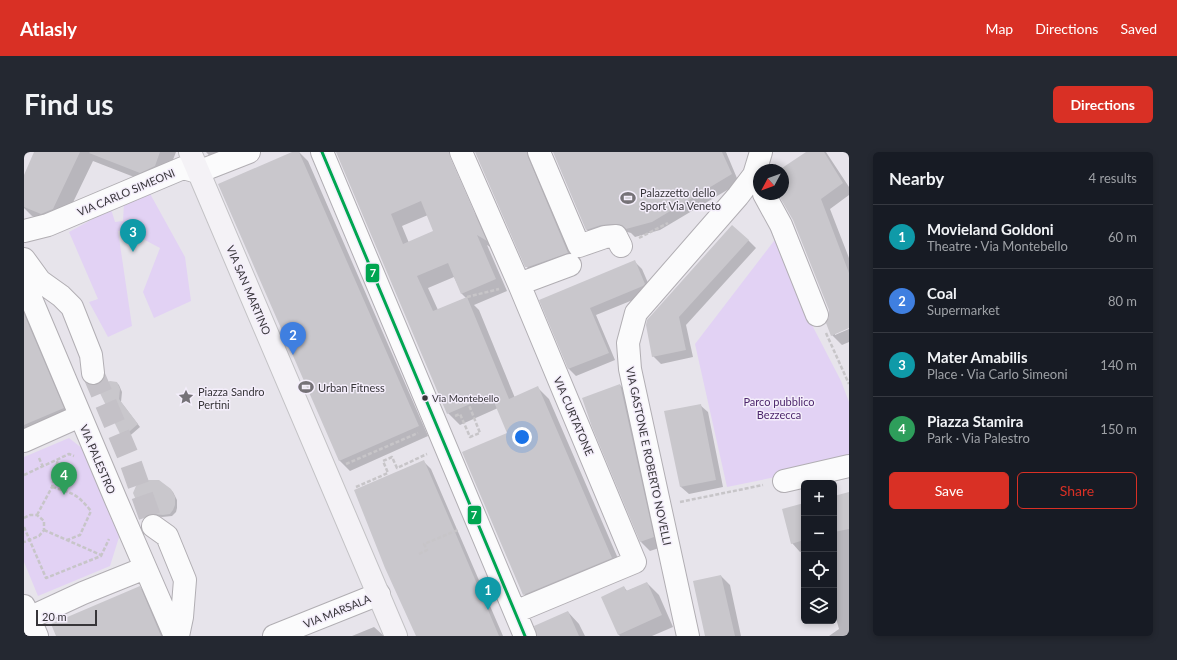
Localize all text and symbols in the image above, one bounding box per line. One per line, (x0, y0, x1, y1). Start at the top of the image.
text: Atlasly (20, 17, 77, 40)
text: Map (986, 20, 1013, 37)
text: Directions (1035, 20, 1098, 37)
text: Saved (1120, 20, 1157, 37)
button: Directions (1053, 86, 1153, 123)
text: Find us (24, 87, 114, 121)
north arrow (753, 164, 789, 200)
street label: VIA CARLO SIMEONI (75, 166, 177, 218)
text: Nearby (889, 168, 944, 189)
text: 4 results (1089, 170, 1137, 186)
place label: Palazzetto dello Sport Via Veneto (640, 186, 721, 212)
sports icon: Palazzetto dello Sport Via Veneto (619, 189, 637, 207)
pin: 3 (120, 219, 146, 252)
text: Movieland Goldoni (927, 220, 1054, 238)
text: 1 (898, 229, 906, 245)
text: 60 m (1108, 229, 1137, 245)
text: Theatre · Via Montebello (927, 238, 1068, 254)
street label: VIA SAN MARTINO (224, 243, 274, 337)
line badge: 7 (365, 263, 380, 283)
text: 7 (370, 266, 376, 279)
text: Coal (927, 284, 957, 302)
text: 2 (898, 293, 906, 309)
text: 80 m (1108, 293, 1137, 309)
text: Supermarket (927, 302, 1000, 318)
pin: 2 (280, 322, 306, 355)
text: Mater Amabilis (927, 348, 1027, 366)
text: 3 (898, 357, 906, 373)
text: 140 m (1100, 357, 1137, 373)
street label: VIA GASTONE E ROBERTO NOVELLI (624, 366, 674, 546)
text: Place · Via Carlo Simeoni (927, 366, 1068, 382)
street label: VIA CURTATONE (551, 375, 597, 457)
sports icon: Urban Fitness (297, 378, 315, 396)
place label: Urban Fitness (318, 381, 385, 394)
place label: Piazza Sandro Pertini (198, 385, 265, 411)
place icon: Piazza Sandro Pertini (177, 388, 195, 406)
place label: Via Montebello (432, 392, 499, 404)
marker: Via Montebello (420, 393, 430, 403)
park label: Parco pubblico Bezzecca (743, 395, 815, 421)
text: Piazza Stamira (927, 412, 1023, 430)
text: 4 (898, 421, 906, 437)
text: 150 m (1100, 421, 1137, 437)
street label: VIA PALESTRO (78, 422, 119, 496)
your location (512, 427, 532, 447)
text: Park · Via Palestro (927, 430, 1030, 446)
pin: 4 (51, 462, 77, 495)
button: Save (889, 472, 1009, 509)
button: Share (1017, 472, 1137, 509)
map controls (801, 480, 837, 624)
button: + (801, 480, 837, 516)
line badge: 7 (467, 505, 482, 525)
text: 7 (471, 508, 477, 521)
button: − (801, 516, 837, 552)
button: locate (801, 552, 837, 588)
pin: 1 (475, 577, 501, 610)
button: layers (801, 588, 837, 624)
street label: VIA MARSALA (301, 591, 373, 630)
scale bar (36, 608, 97, 627)
text: 20 m (42, 610, 67, 623)

